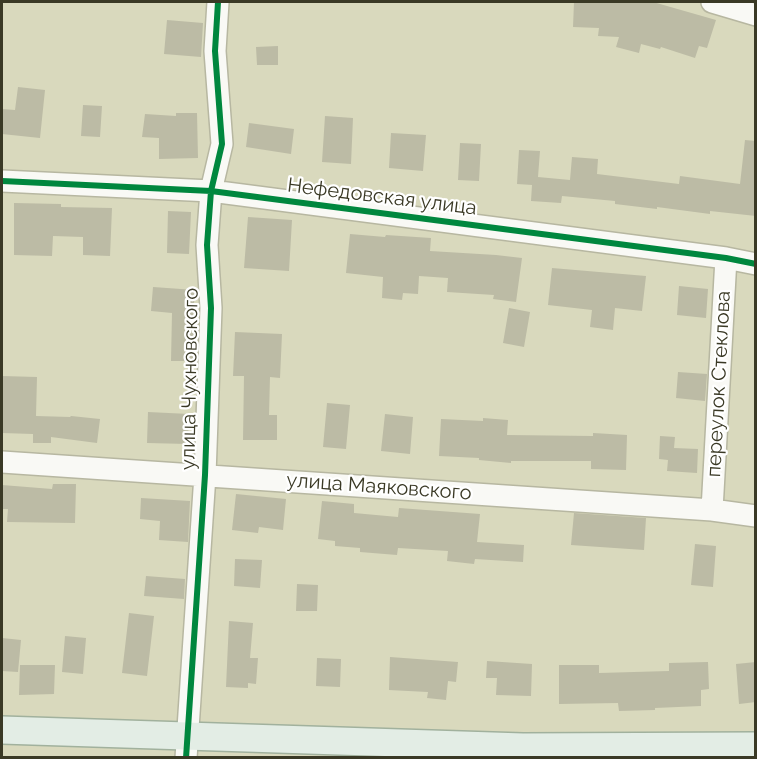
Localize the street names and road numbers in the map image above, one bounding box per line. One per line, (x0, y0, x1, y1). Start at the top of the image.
street label: Нефедовская улица (286, 173, 478, 221)
street label: улица Чухновского (176, 288, 204, 470)
street label: переулок Стеклова (702, 290, 736, 478)
street label: улица Маяковского (286, 469, 472, 505)

